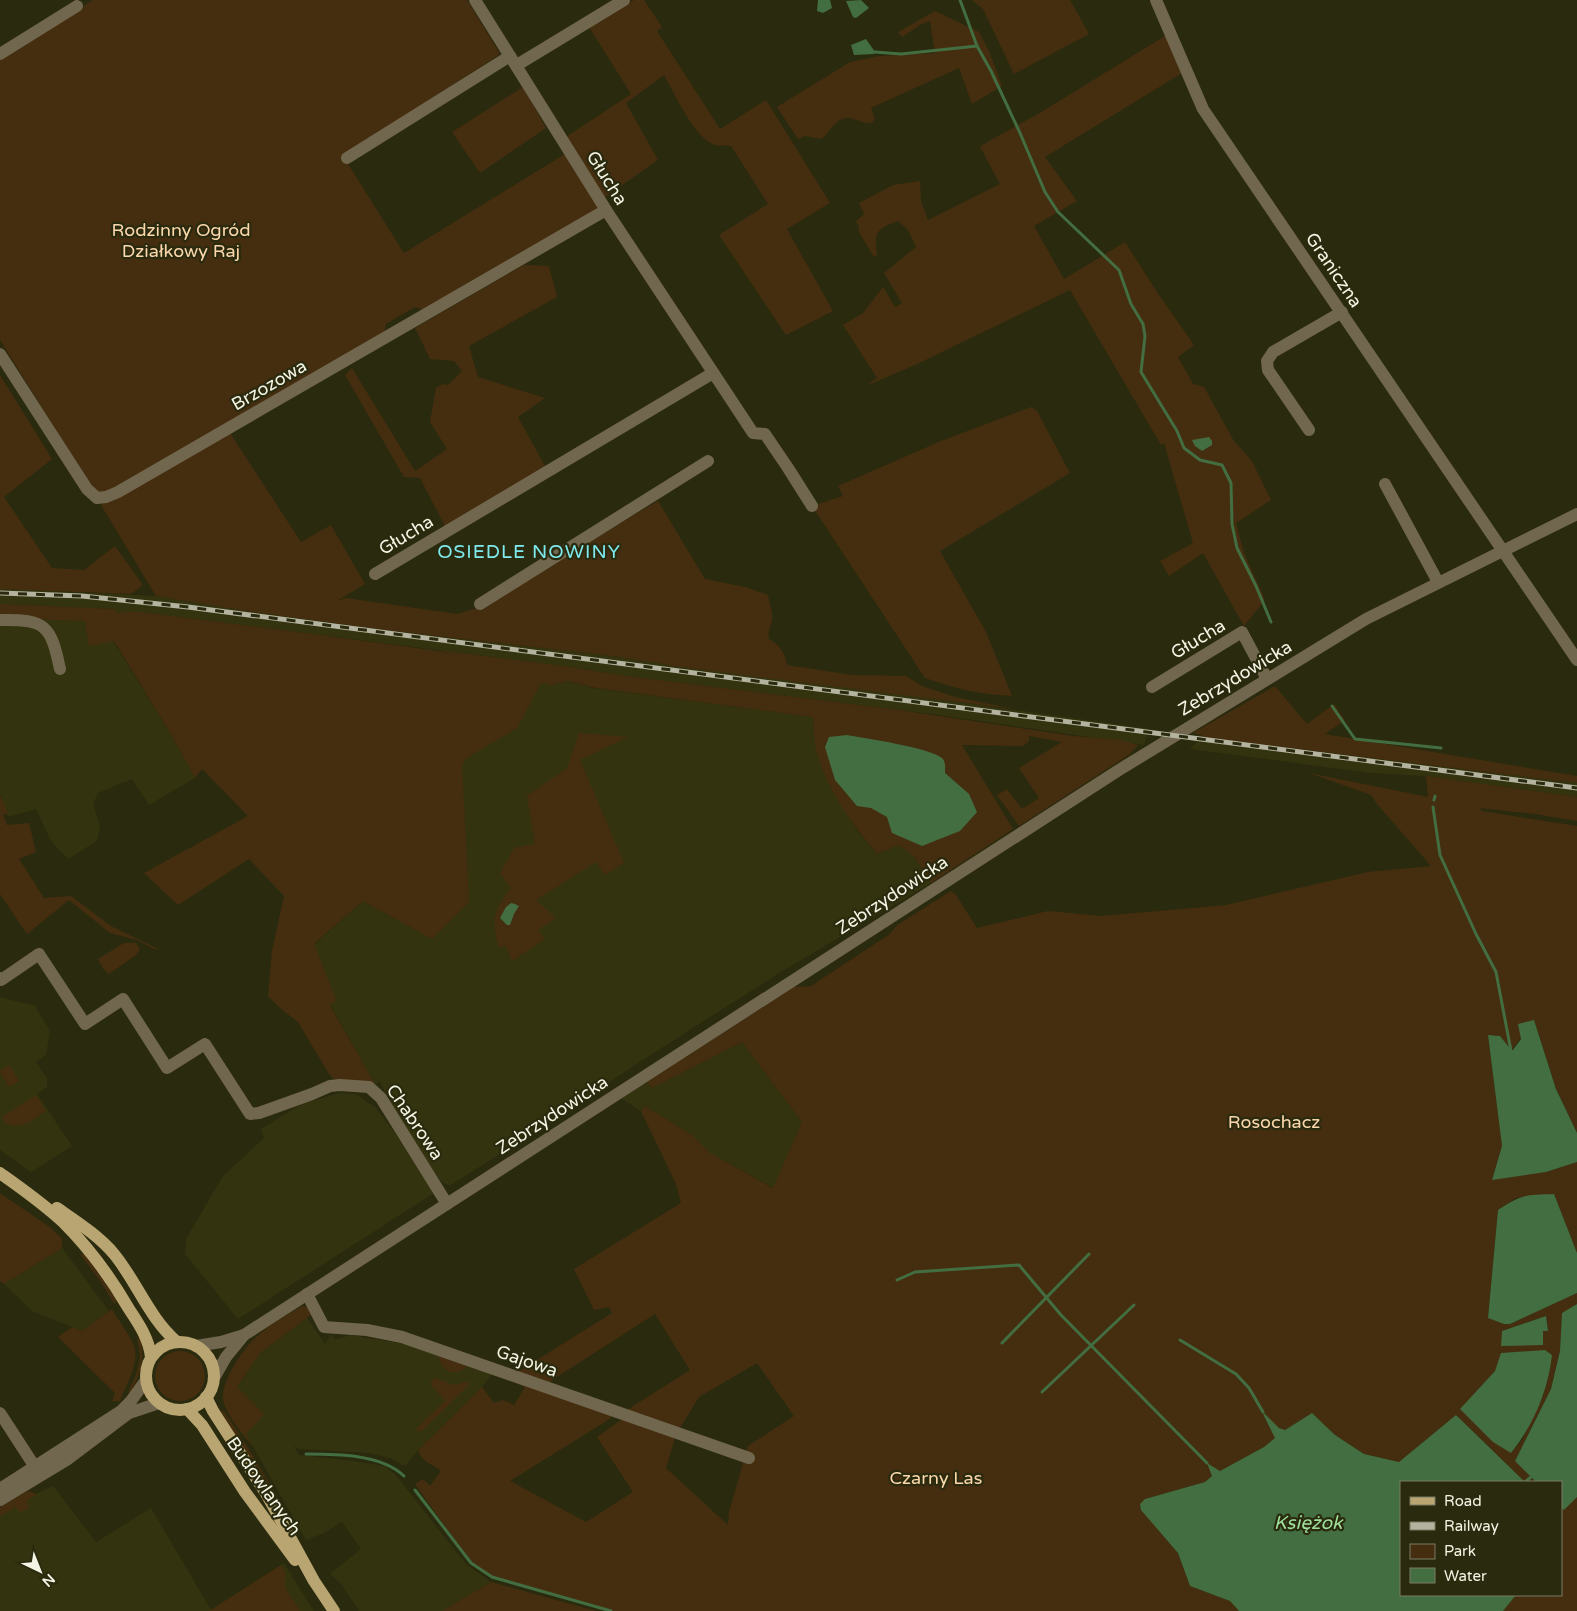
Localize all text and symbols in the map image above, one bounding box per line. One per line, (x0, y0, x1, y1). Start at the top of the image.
street label: Głucha (582, 147, 632, 209)
park label: Rodzinny Ogród Działkowy Raj (111, 219, 251, 262)
street label: Graniczna (1301, 228, 1367, 312)
street label: Brzozowa (227, 355, 311, 415)
street label: Głucha (375, 510, 437, 560)
district label: OSIEDLE NOWINY (437, 541, 621, 563)
street label: Głucha (1167, 614, 1229, 664)
street label: Zebrzydowicka (1174, 635, 1296, 721)
street label: Zebrzydowicka (832, 851, 952, 939)
street label: Zebrzydowicka (492, 1071, 612, 1159)
street label: Chabrowa (382, 1080, 448, 1164)
park label: Rosochacz (1228, 1111, 1320, 1133)
street label: Gajowa (493, 1340, 561, 1382)
street label: Budowlanych (222, 1432, 306, 1540)
park label: Czarny Las (890, 1467, 982, 1489)
legend (1400, 1481, 1562, 1596)
text: Road (1444, 1492, 1482, 1510)
water label: Księżok (1274, 1512, 1344, 1534)
text: Railway (1444, 1517, 1499, 1535)
text: Park (1444, 1542, 1476, 1560)
north arrow (15, 1546, 65, 1596)
text: Water (1444, 1567, 1487, 1585)
text: N (39, 1570, 58, 1590)

